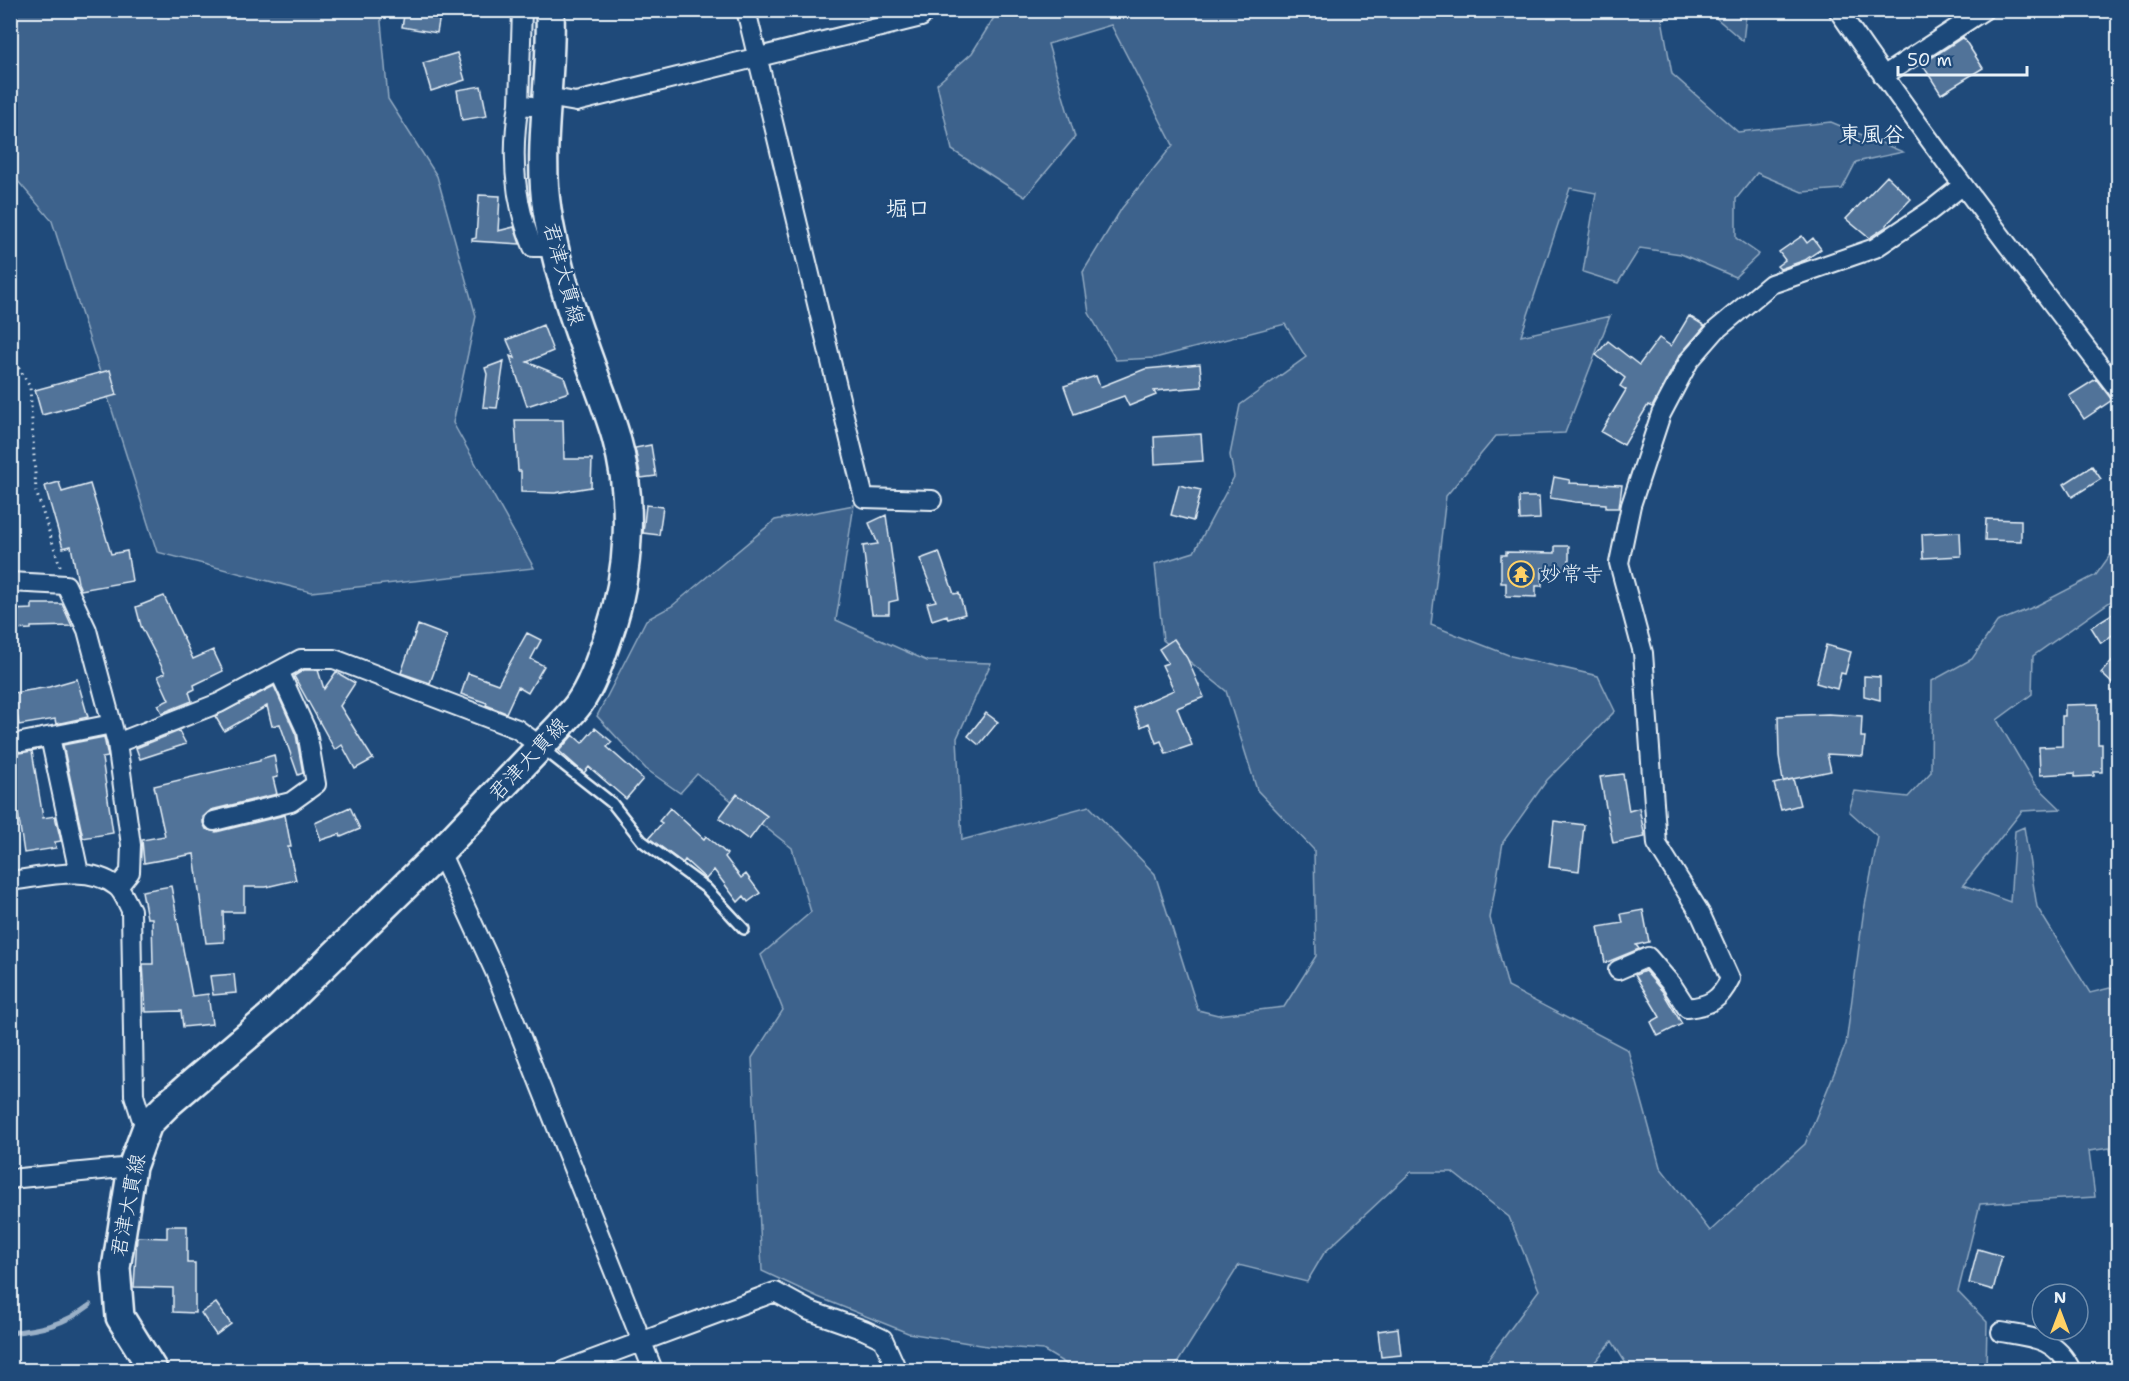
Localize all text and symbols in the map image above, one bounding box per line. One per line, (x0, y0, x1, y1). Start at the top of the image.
scale bar (1898, 39, 2027, 77)
text: 50 m (1907, 48, 1952, 72)
district label: 東風谷 (1839, 120, 1905, 149)
district label: 堀口 (886, 194, 930, 223)
street label: 君津大貫線 (537, 220, 591, 328)
temple icon: 妙常寺 (1506, 559, 1536, 589)
place label: 妙常寺 (1540, 560, 1603, 588)
street label: 君津大貫線 (482, 711, 574, 807)
street label: 君津大貫線 (104, 1151, 152, 1259)
north arrow (2030, 1282, 2090, 1342)
text: N (2054, 1287, 2066, 1308)

